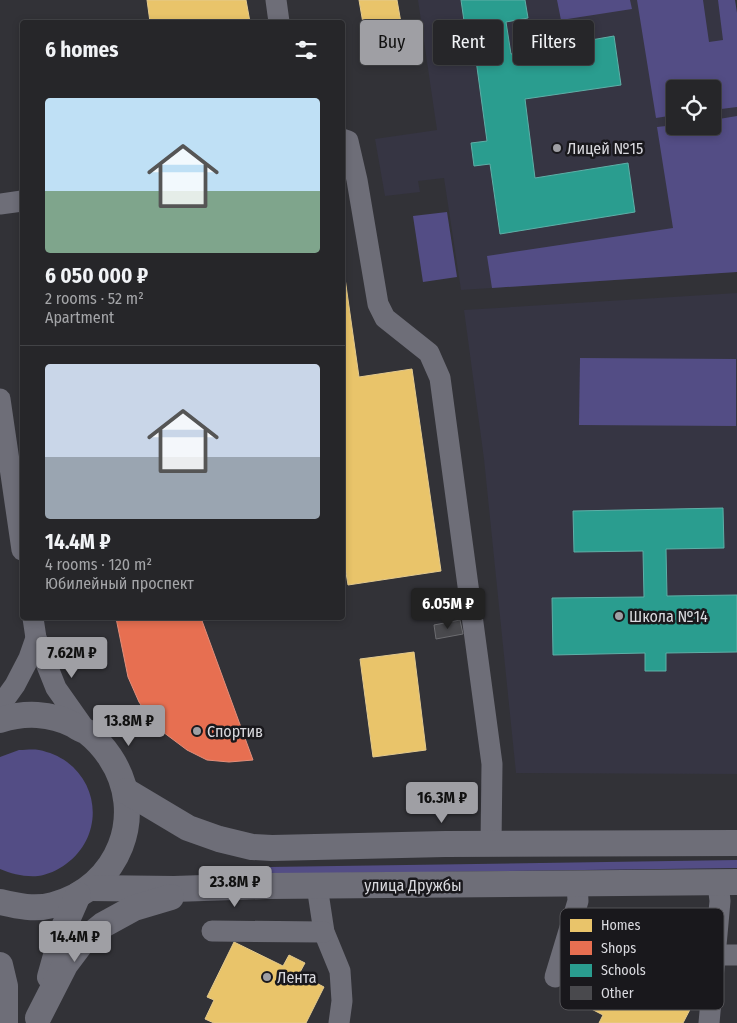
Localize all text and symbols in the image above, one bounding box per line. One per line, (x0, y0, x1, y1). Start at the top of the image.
chip: Buy (360, 20, 423, 65)
chip: Rent (433, 20, 503, 65)
chip: Filters (513, 20, 594, 65)
icon: filters (292, 36, 320, 64)
text: 6 homes (45, 37, 118, 63)
map controls (666, 80, 721, 135)
button: locate (666, 80, 721, 135)
icon: home (138, 131, 228, 221)
place label: Лицей №15 (567, 139, 643, 158)
marker: Лицей №15 (551, 142, 563, 154)
text: 6 050 000 ₽ (45, 263, 148, 289)
text: 2 rooms · 52 m² (45, 289, 144, 308)
text: Apartment (45, 308, 114, 327)
icon: home (138, 396, 228, 486)
text: 14.4M ₽ (45, 529, 111, 555)
text: 4 rooms · 120 m² (45, 555, 152, 574)
text: Юбилейный проспект (45, 574, 194, 593)
pin: 6.05M ₽ (402, 588, 494, 630)
text: 6.05M ₽ (422, 594, 474, 613)
place label: Школа №14 (629, 607, 708, 626)
marker: Школа №14 (613, 610, 625, 622)
pin: 7.62M ₽ (26, 636, 118, 679)
text: 7.62M ₽ (47, 643, 97, 662)
pin: 13.8M ₽ (83, 704, 175, 747)
text: 13.8M ₽ (104, 711, 154, 730)
place label: Спортив (207, 722, 263, 741)
marker: Спортив (191, 725, 203, 737)
pin: 16.3M ₽ (396, 782, 488, 824)
text: 16.3M ₽ (417, 788, 467, 807)
pin: 23.8M ₽ (189, 866, 281, 908)
text: 23.8M ₽ (210, 872, 260, 891)
street label: улица Дружбы (364, 876, 462, 895)
legend (560, 908, 724, 1010)
text: Homes (601, 917, 641, 934)
pin: 14.4M ₽ (29, 920, 121, 963)
text: 14.4M ₽ (50, 927, 100, 946)
text: Shops (601, 940, 636, 957)
text: Schools (601, 962, 646, 979)
place label: Лента (277, 968, 317, 987)
marker: Лента (261, 971, 273, 983)
text: Other (601, 985, 634, 1002)

